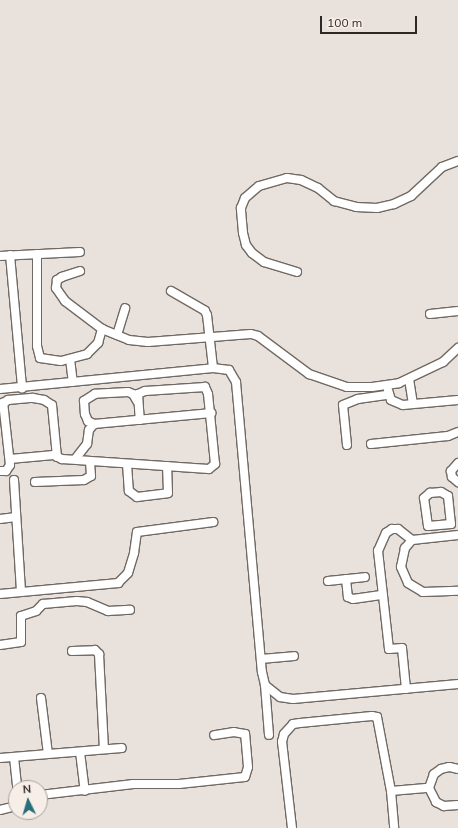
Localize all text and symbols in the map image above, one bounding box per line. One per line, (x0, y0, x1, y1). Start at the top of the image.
scale bar (322, 8, 419, 34)
text: 100 m (327, 15, 362, 30)
north arrow (8, 780, 48, 820)
text: N (22, 782, 32, 796)

